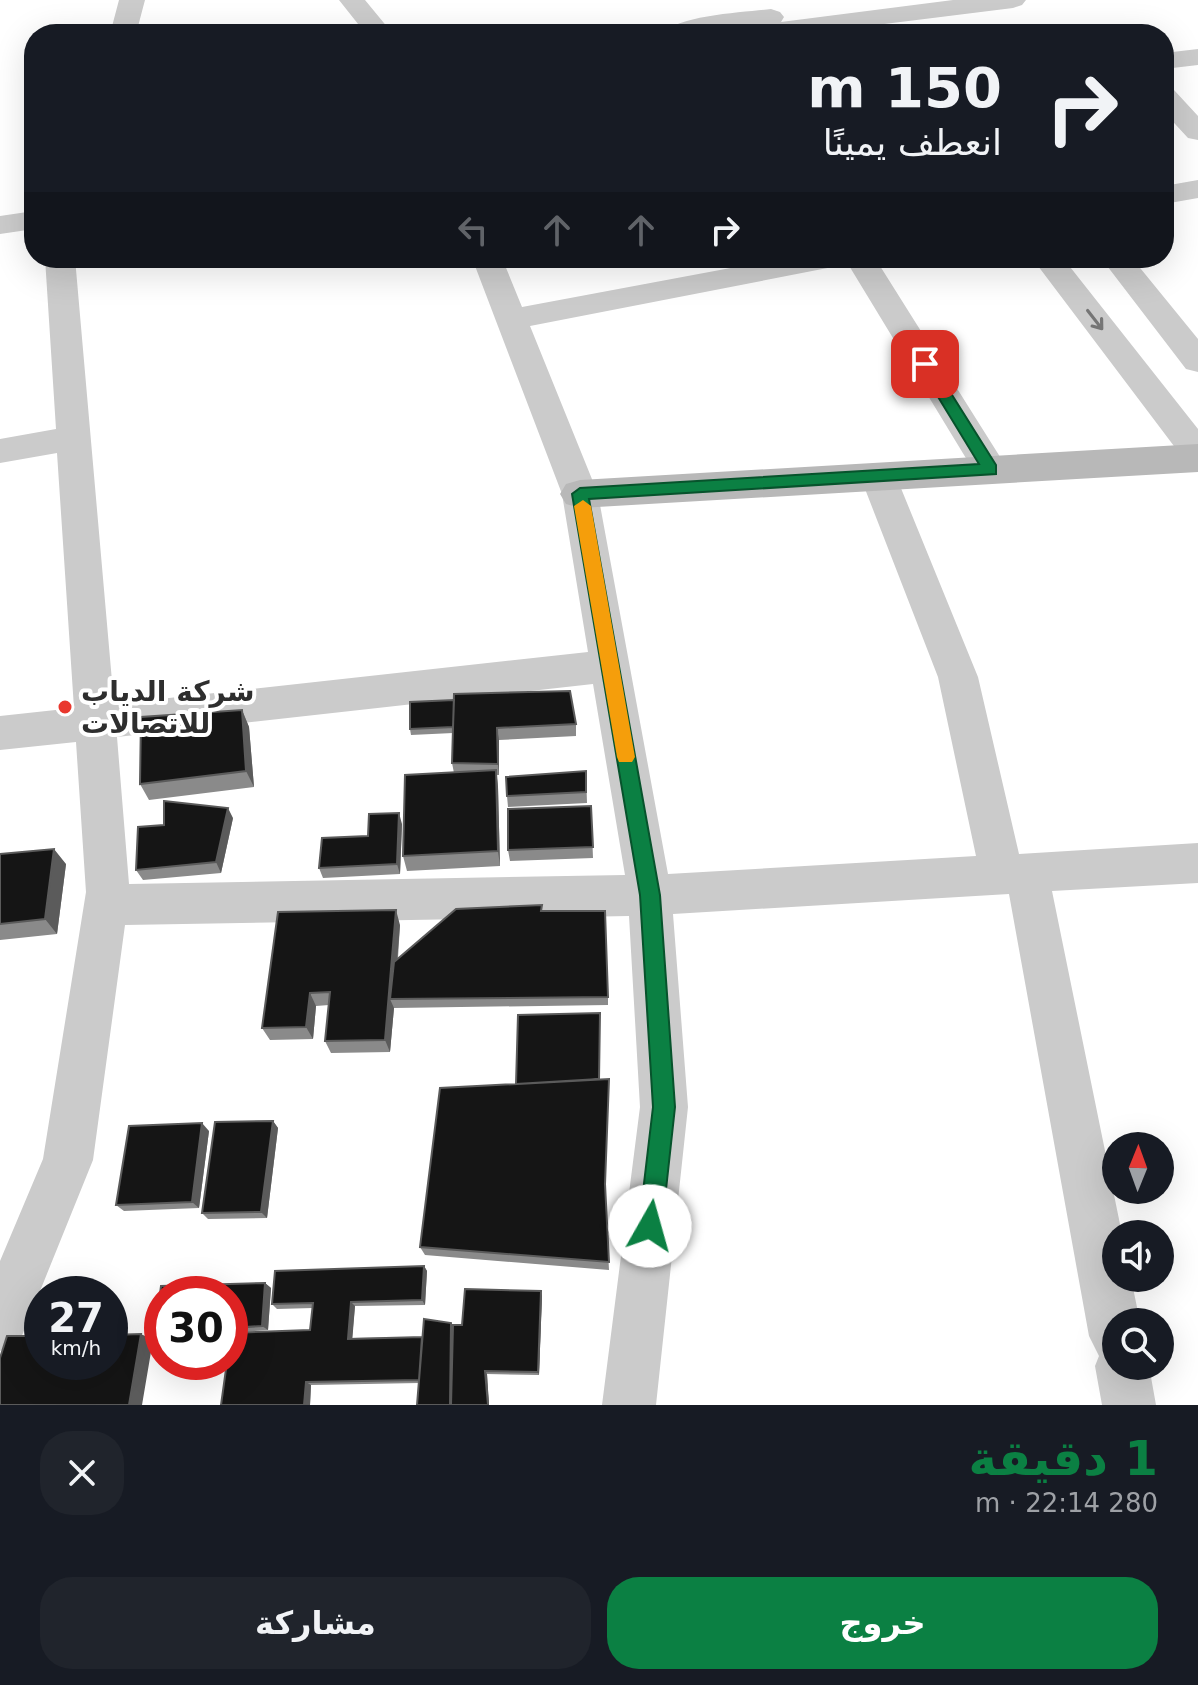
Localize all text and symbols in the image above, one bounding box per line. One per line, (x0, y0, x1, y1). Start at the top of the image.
text: 150 m (807, 55, 1002, 120)
icon: right (1030, 56, 1134, 160)
text: انعطف يمينًا (823, 122, 1002, 163)
icon: left (451, 208, 495, 252)
icon: ahead (535, 208, 579, 252)
icon: ahead (619, 208, 663, 252)
icon: right (703, 208, 747, 252)
one-way arrow (1086, 309, 1103, 330)
pin (891, 330, 959, 398)
icon: arrive (903, 342, 947, 386)
place label: شركة الدياب للاتصالات (81, 675, 254, 740)
marker: شركة الدياب للاتصالات (56, 698, 74, 716)
north arrow (1102, 1132, 1174, 1204)
map controls (1102, 1132, 1174, 1380)
position arrow (608, 1184, 692, 1268)
button: sound (1102, 1220, 1174, 1292)
speed limit sign: 30 (144, 1276, 248, 1380)
text: 27 (48, 1295, 104, 1341)
button: search (1102, 1308, 1174, 1380)
text: km/h (51, 1336, 101, 1360)
text: 1 دقيقة (969, 1430, 1158, 1486)
button: close (40, 1431, 124, 1515)
text: 280 m · 22:14 (975, 1488, 1158, 1518)
button: مشاركة (40, 1577, 591, 1669)
button: خروج (607, 1577, 1158, 1669)

